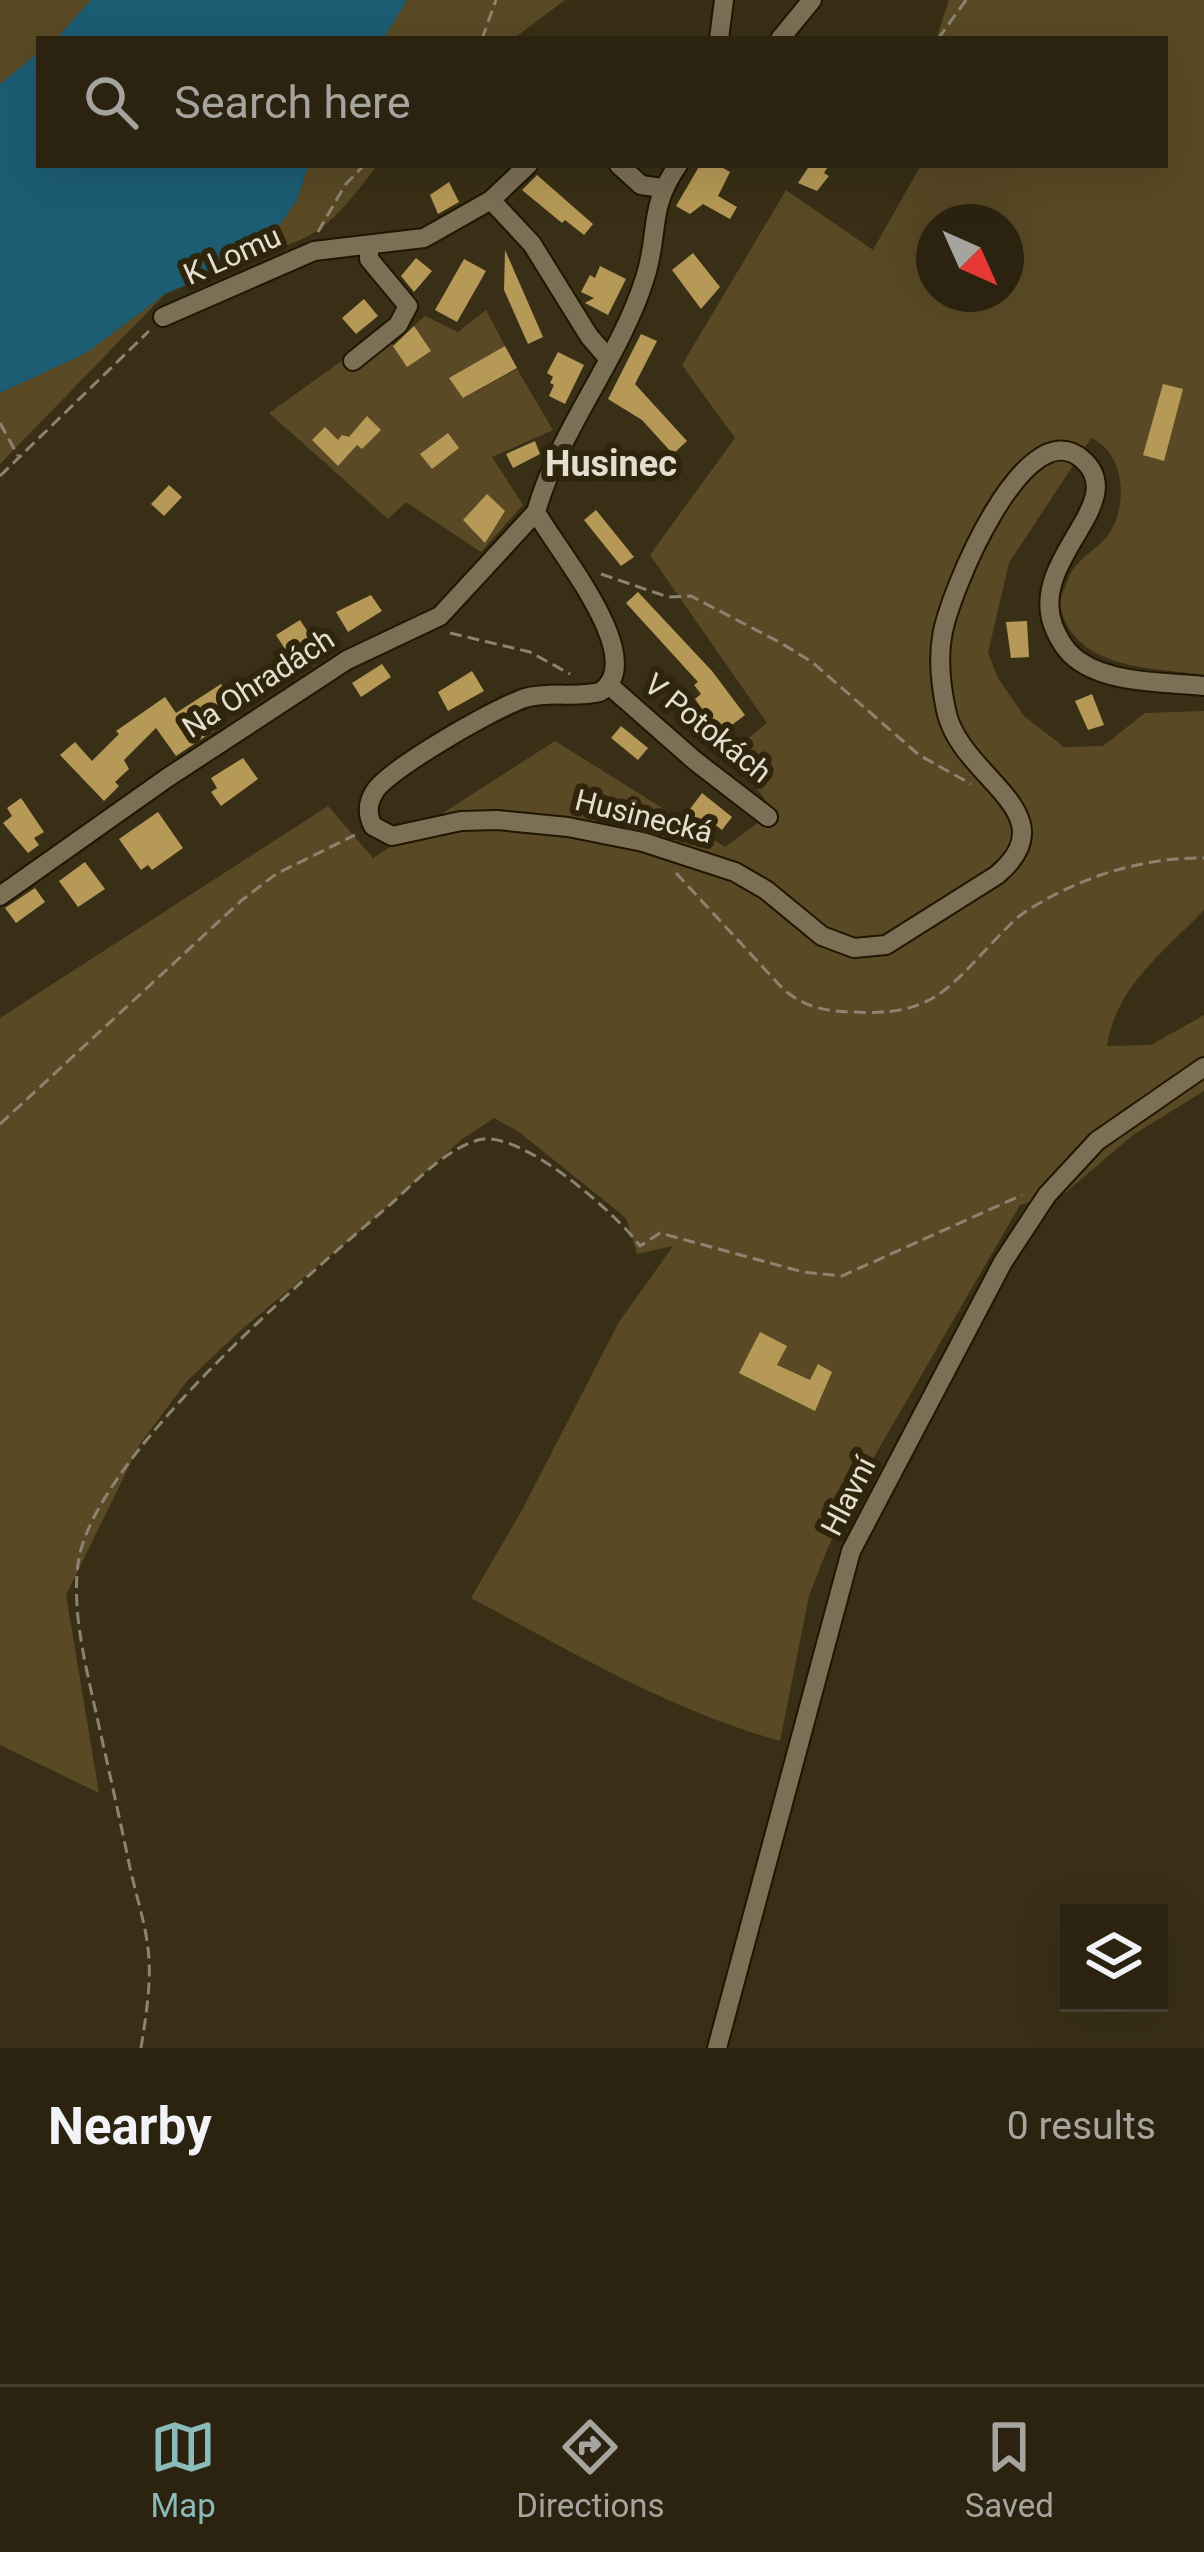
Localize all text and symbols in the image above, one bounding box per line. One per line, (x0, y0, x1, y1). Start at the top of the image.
search box (36, 36, 1168, 168)
icon: search (78, 69, 144, 135)
text: Search here (174, 76, 411, 129)
north arrow (916, 204, 1024, 312)
street label: K Lomu (178, 218, 286, 292)
district label: Husinec (545, 443, 677, 485)
street label: Na Ohradách (176, 621, 340, 745)
street label: V Potokách (638, 666, 778, 790)
street label: Husinecká (572, 782, 716, 850)
street label: Hlavní (813, 1450, 883, 1541)
map controls (1060, 1904, 1168, 2012)
button: layers (1060, 1904, 1168, 2012)
text: Nearby (48, 2097, 212, 2156)
text: 0 results (1007, 2103, 1156, 2149)
tab: Map (150, 2414, 216, 2525)
tab: Directions (516, 2414, 665, 2525)
tab: Saved (965, 2414, 1054, 2525)

